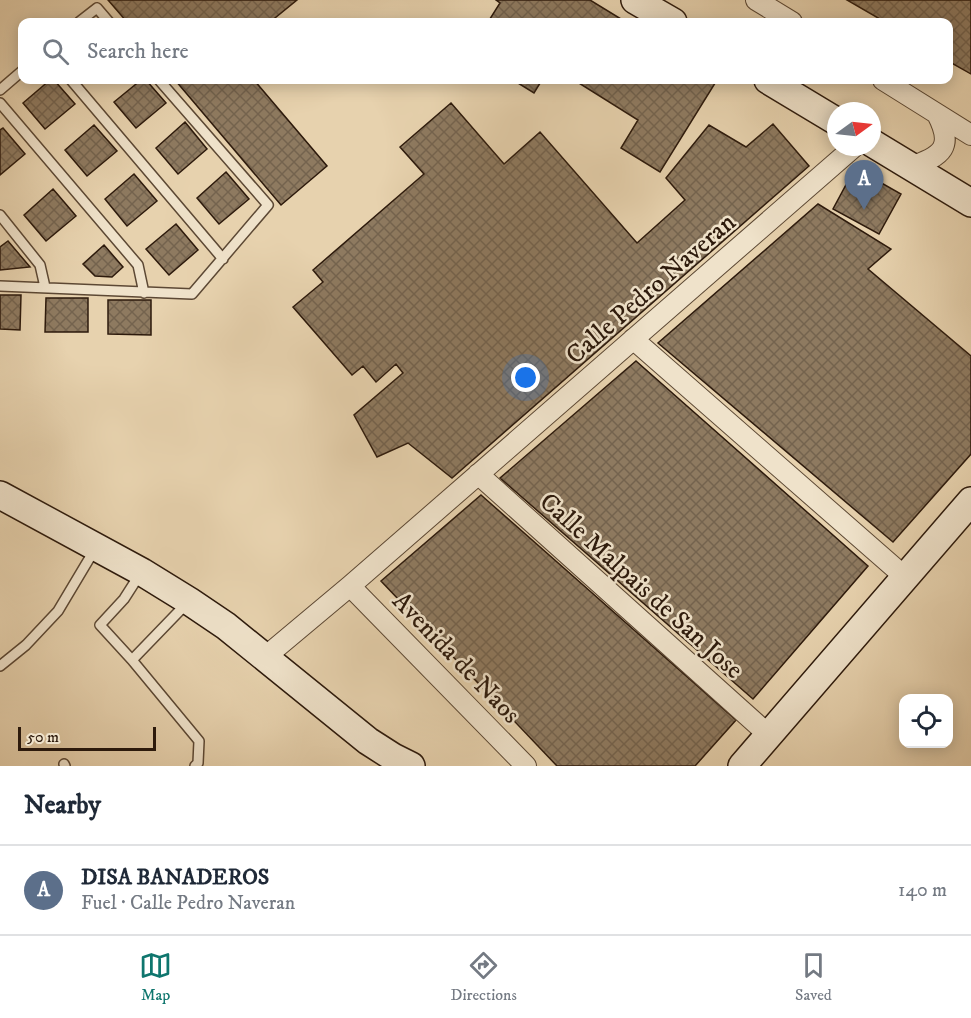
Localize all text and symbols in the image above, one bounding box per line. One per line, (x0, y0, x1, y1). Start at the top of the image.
search box (18, 18, 953, 84)
icon: search (39, 35, 72, 68)
text: Search here (87, 38, 189, 65)
north arrow (827, 102, 881, 156)
pin: A (844, 160, 884, 210)
street label: Calle Pedro Naveran (559, 206, 743, 372)
your location (511, 363, 540, 392)
street label: Calle Malpais de San Jose (532, 486, 750, 686)
street label: Avenida de Naos (385, 585, 527, 731)
map controls (899, 694, 953, 748)
button: locate (899, 694, 953, 748)
scale bar (18, 724, 156, 752)
text: 50 m (27, 727, 59, 747)
text: Nearby (24, 789, 101, 822)
text: DISA BANADEROS (81, 864, 269, 891)
text: A (37, 878, 50, 903)
text: 140 m (898, 878, 947, 903)
text: Fuel · Calle Pedro Naveran (81, 891, 295, 916)
tab: Map (139, 949, 172, 1005)
tab: Directions (450, 949, 517, 1005)
tab: Saved (795, 949, 832, 1005)

